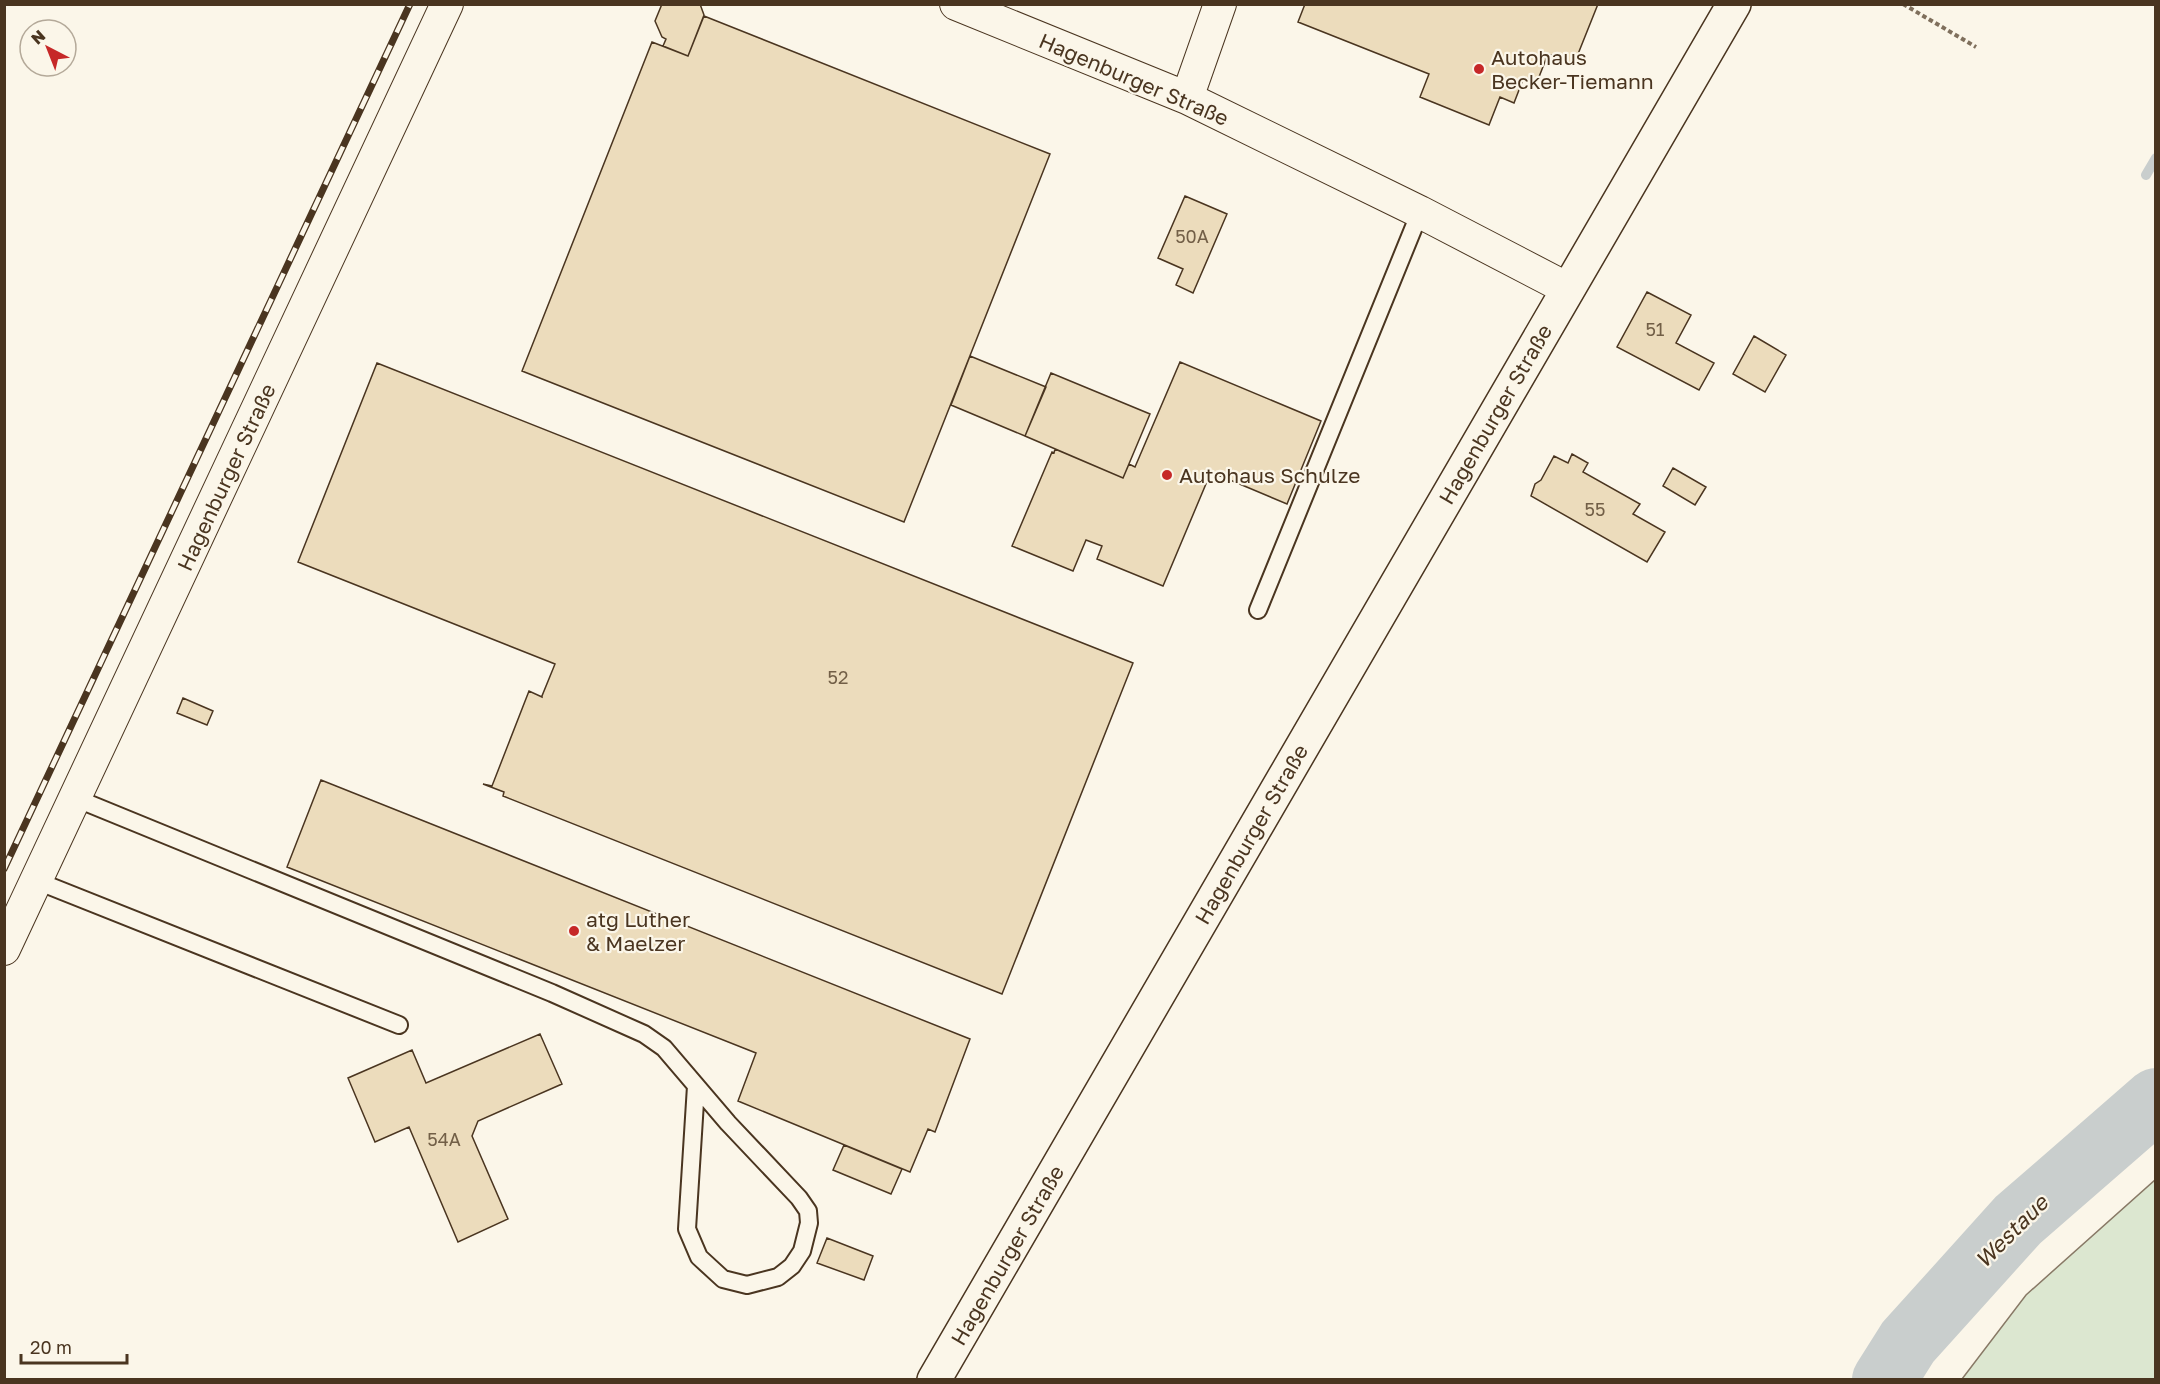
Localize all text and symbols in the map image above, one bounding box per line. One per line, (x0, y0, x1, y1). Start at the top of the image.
north arrow (18, 18, 78, 78)
text: N (27, 25, 49, 48)
street label: Hagenburger Straße (1035, 27, 1233, 131)
place label: Autohaus Becker-Tiemann (1491, 44, 1654, 94)
marker: Autohaus Becker-Tiemann (1472, 62, 1486, 76)
house number: 50A (1175, 225, 1209, 247)
house number: 51 (1645, 318, 1665, 340)
street label: Hagenburger Straße (1433, 319, 1557, 509)
street label: Hagenburger Straße (171, 379, 281, 575)
place label: Autohaus Schulze (1179, 462, 1361, 488)
marker: Autohaus Schulze (1160, 468, 1174, 482)
house number: 55 (1585, 498, 1605, 520)
house number: 52 (828, 666, 848, 688)
street label: Hagenburger Straße (1189, 739, 1313, 929)
place label: atg Luther & Maelzer (586, 906, 690, 956)
marker: atg Luther & Maelzer (567, 924, 581, 938)
house number: 54A (427, 1128, 461, 1150)
street label: Hagenburger Straße (945, 1160, 1069, 1350)
water label: Westaue (1969, 1187, 2055, 1273)
scale bar (21, 1327, 128, 1365)
text: 20 m (30, 1336, 72, 1358)

